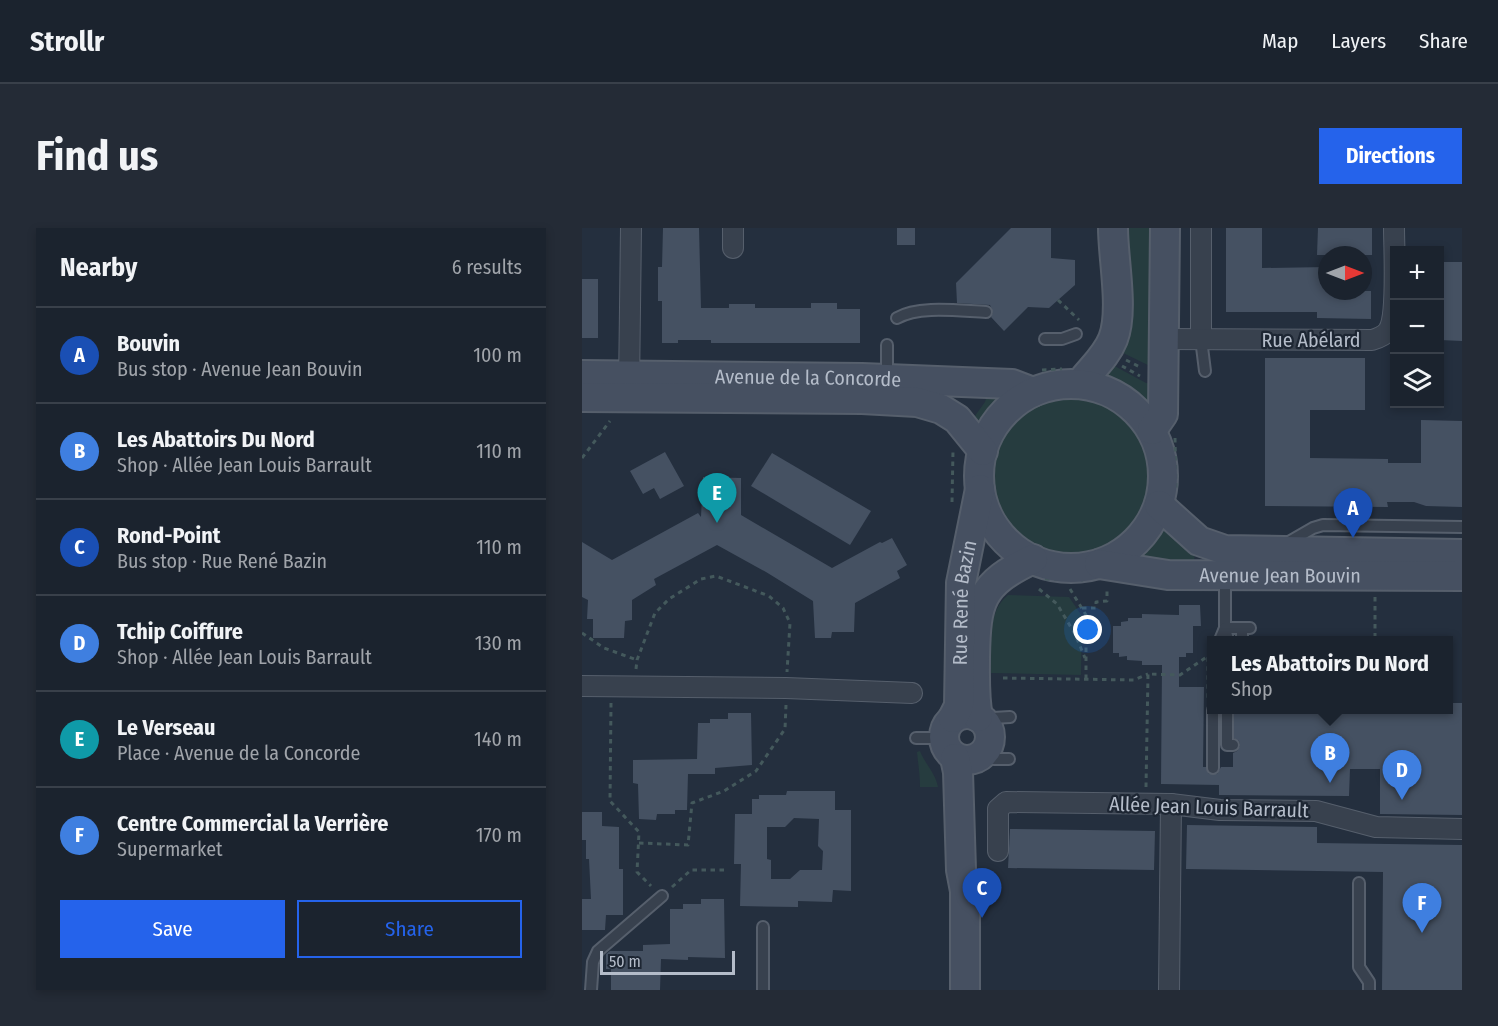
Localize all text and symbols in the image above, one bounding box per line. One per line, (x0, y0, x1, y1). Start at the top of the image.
text: Strollr (30, 25, 104, 58)
text: Map (1262, 28, 1298, 54)
text: Layers (1331, 28, 1386, 54)
text: Share (1419, 28, 1468, 54)
button: Directions (1319, 128, 1462, 184)
text: Find us (36, 131, 158, 181)
north arrow (1318, 246, 1372, 300)
map controls (1390, 246, 1444, 408)
button: + (1390, 246, 1444, 300)
text: Nearby (60, 252, 137, 283)
text: 6 results (452, 255, 522, 279)
button: − (1390, 300, 1444, 354)
street label: Rue Abélard (1261, 328, 1361, 352)
text: Bouvin (117, 330, 180, 357)
text: A (74, 343, 85, 367)
text: 100 m (473, 343, 522, 367)
button: layers (1390, 354, 1444, 408)
text: Bus stop · Avenue Jean Bouvin (117, 357, 363, 381)
street label: Avenue de la Concorde (715, 364, 902, 392)
text: Les Abattoirs Du Nord (117, 426, 315, 453)
text: B (74, 439, 85, 463)
text: 110 m (476, 439, 522, 463)
text: Shop · Allée Jean Louis Barrault (117, 453, 372, 477)
pin: E (698, 474, 736, 523)
pin: A (1334, 488, 1372, 538)
text: Rond-Point (117, 522, 221, 549)
text: C (74, 535, 85, 559)
text: 110 m (476, 535, 522, 559)
street label: Rue René Bazin (948, 538, 981, 666)
text: Bus stop · Rue René Bazin (117, 549, 327, 573)
street label: Avenue Jean Bouvin (1199, 563, 1361, 588)
your location (1073, 615, 1102, 644)
text: Tchip Coiffure (117, 618, 243, 645)
text: D (74, 631, 85, 655)
text: 130 m (475, 631, 522, 655)
popup (1207, 636, 1453, 714)
text: Shop · Allée Jean Louis Barrault (117, 645, 372, 669)
text: Les Abattoirs Du Nord (1231, 650, 1429, 677)
text: Shop (1231, 677, 1273, 701)
text: Le Verseau (117, 714, 215, 741)
text: E (75, 727, 84, 751)
text: 140 m (474, 727, 522, 751)
pin: B (1310, 734, 1350, 783)
text: Place · Avenue de la Concorde (117, 741, 360, 765)
pin: D (1382, 750, 1422, 800)
street label: Allée Jean Louis Barrault (1109, 792, 1310, 822)
text: Centre Commercial la Verrière (117, 810, 388, 837)
text: F (75, 823, 84, 847)
text: 170 m (476, 823, 522, 847)
text: Supermarket (117, 837, 223, 861)
pin: C (962, 868, 1002, 918)
pin: F (1402, 884, 1442, 933)
button: Save (60, 900, 285, 958)
button: Share (297, 900, 522, 958)
scale bar (600, 948, 735, 976)
text: 50 m (609, 952, 641, 971)

